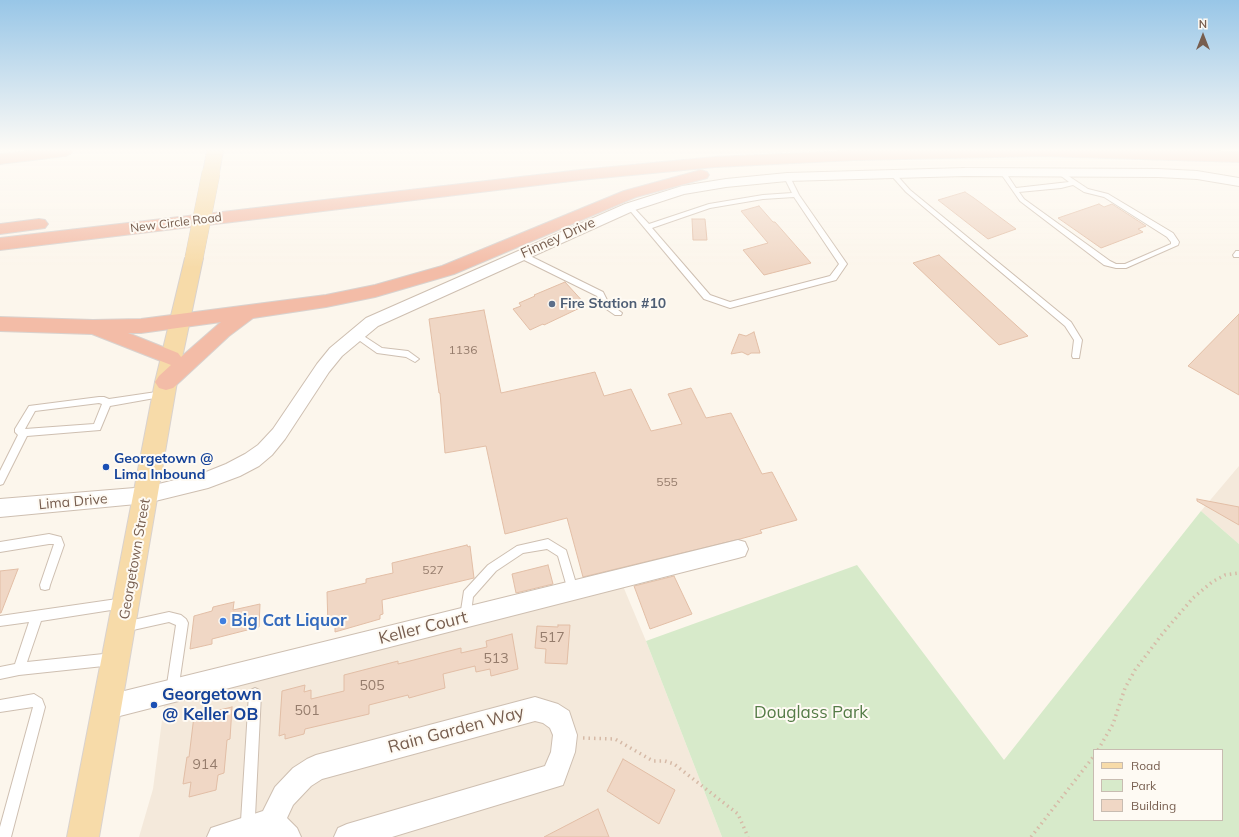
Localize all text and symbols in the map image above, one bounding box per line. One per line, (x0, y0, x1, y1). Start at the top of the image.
north arrow (1183, 16, 1223, 56)
text: N (1199, 17, 1207, 31)
street label: New Circle Road (129, 210, 223, 236)
street label: Finney Drive (518, 214, 598, 262)
place label: Fire Station #10 (560, 296, 666, 312)
marker: Fire Station #10 (547, 299, 557, 309)
house number: 1136 (449, 343, 477, 357)
place label: Georgetown @ Lima Inbound (114, 451, 214, 484)
marker: Georgetown @ Lima Inbound (101, 462, 111, 472)
house number: 555 (656, 475, 678, 489)
street label: Lima Drive (38, 491, 108, 513)
street label: Georgetown Street (116, 497, 154, 621)
house number: 527 (422, 563, 444, 577)
street label: Keller Court (376, 607, 470, 649)
place label: Big Cat Liquor (231, 611, 347, 631)
marker: Big Cat Liquor (218, 616, 228, 626)
house number: 517 (539, 630, 565, 646)
house number: 513 (483, 651, 509, 667)
house number: 505 (359, 678, 385, 694)
place label: Georgetown @ Keller OB (162, 685, 262, 725)
marker: Georgetown @ Keller OB (149, 700, 159, 710)
street label: Rain Garden Way (386, 702, 526, 758)
house number: 501 (294, 703, 320, 719)
park label: Douglass Park (754, 703, 868, 723)
legend (1093, 749, 1223, 821)
house number: 914 (192, 757, 218, 773)
text: Road (1131, 758, 1160, 773)
text: Park (1131, 778, 1156, 793)
text: Building (1131, 798, 1176, 813)

